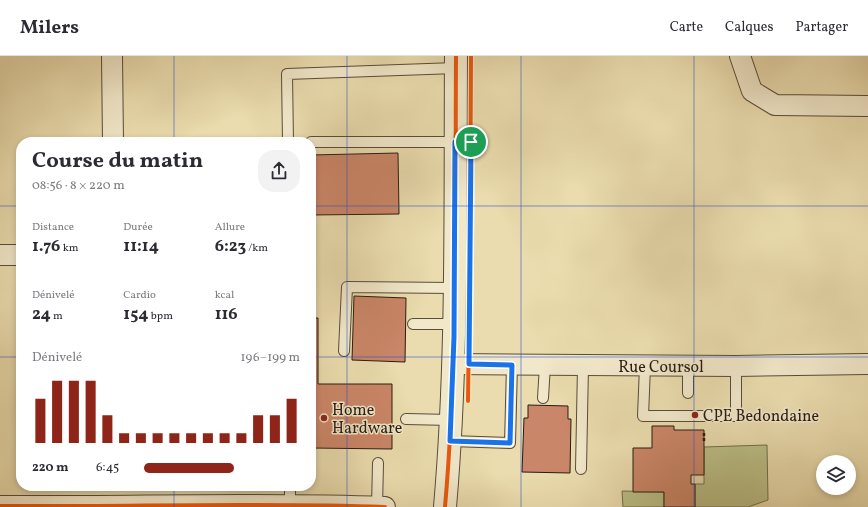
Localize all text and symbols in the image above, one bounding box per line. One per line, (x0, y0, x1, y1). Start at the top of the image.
text: Milers (20, 15, 79, 41)
text: Carte (670, 18, 703, 37)
text: Calques (725, 18, 773, 37)
text: Partager (795, 18, 848, 37)
pin (454, 125, 488, 159)
icon: arrive (460, 131, 482, 153)
text: Course du matin (32, 146, 203, 177)
button: share (258, 150, 300, 192)
text: 08:56 · 8 × 220 m (32, 177, 125, 195)
text: Distance (32, 220, 74, 235)
text: Durée (123, 220, 153, 235)
text: Allure (215, 220, 245, 235)
text: 1.76 (32, 235, 60, 258)
text: 11:14 (123, 235, 159, 258)
text: 6:23 (215, 235, 246, 258)
text: km (60, 241, 78, 256)
text: /km (246, 241, 268, 256)
text: Dénivelé (32, 288, 75, 303)
text: Cardio (123, 288, 156, 303)
text: kcal (215, 288, 234, 303)
text: 24 (32, 303, 51, 326)
text: 154 (123, 303, 149, 326)
text: 116 (215, 303, 238, 326)
text: m (51, 309, 63, 324)
text: bpm (149, 309, 173, 324)
text: Dénivelé (32, 349, 82, 367)
text: 196–199 m (241, 349, 300, 367)
street label: Rue Coursol (618, 357, 704, 379)
place label: Home Hardware (332, 400, 402, 440)
place label: CPE Bedondaine (703, 406, 819, 428)
marker: CPE Bedondaine (690, 410, 700, 420)
marker: Home Hardware (319, 413, 329, 423)
map controls (816, 455, 856, 495)
button: layers (816, 455, 856, 495)
text: 220 m (32, 459, 69, 477)
text: 6:45 (96, 459, 119, 477)

